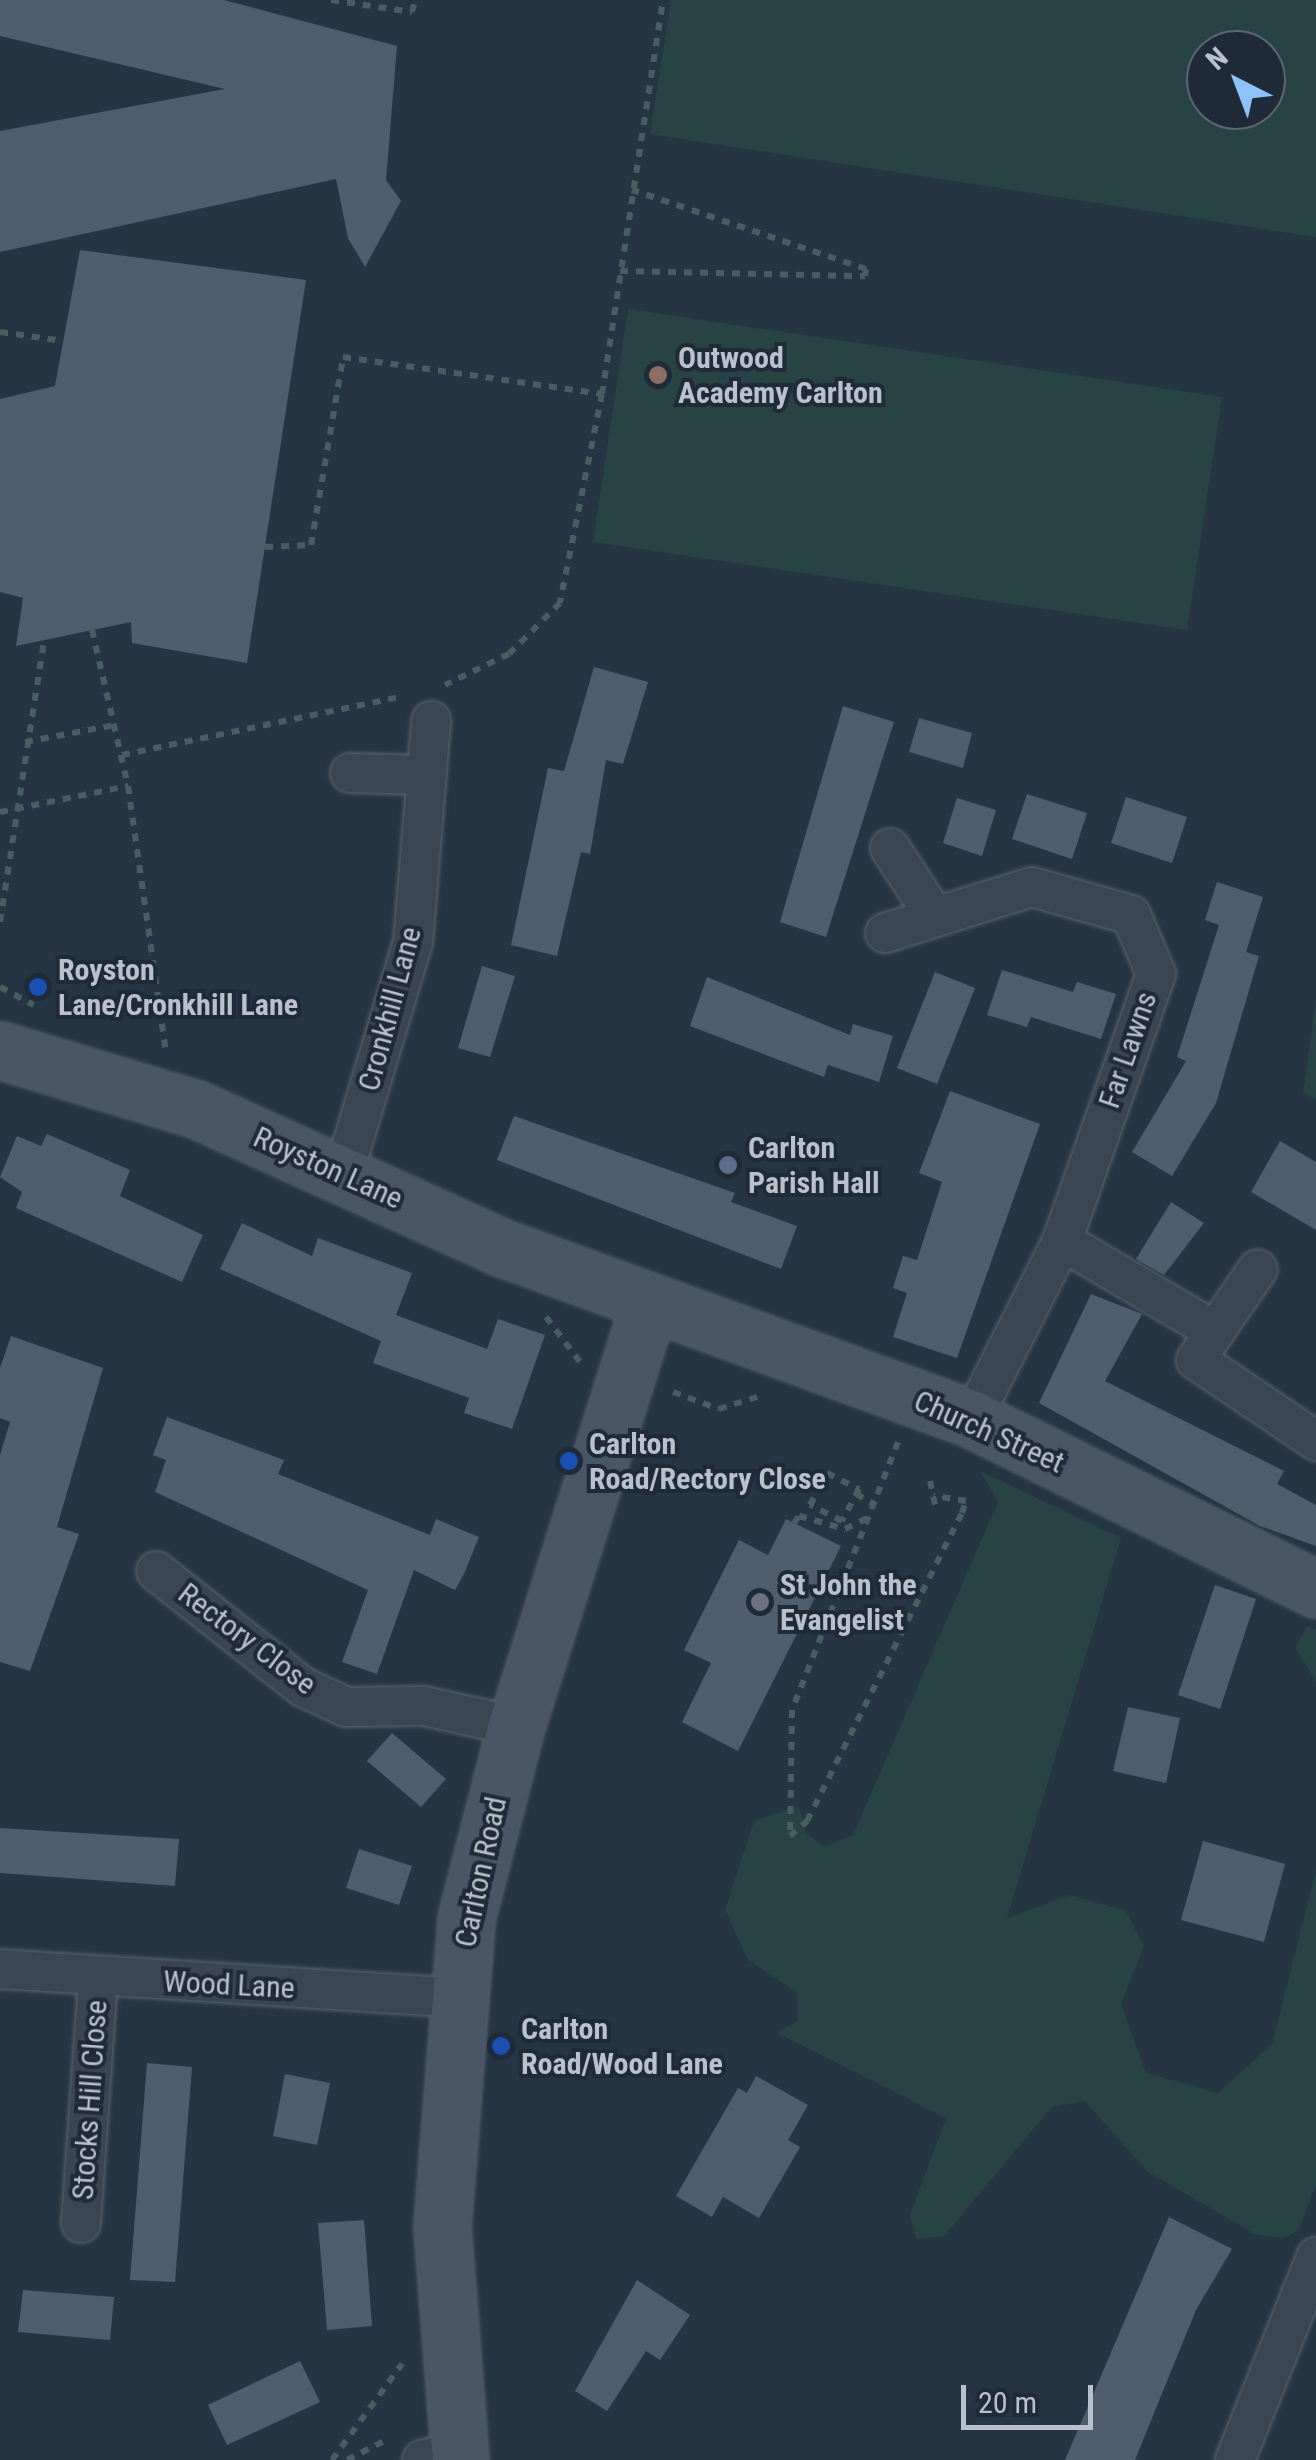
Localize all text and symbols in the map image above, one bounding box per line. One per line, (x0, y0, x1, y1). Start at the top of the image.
north arrow (1186, 30, 1286, 130)
text: N (1200, 41, 1234, 77)
place label: Outwood Academy Carlton (678, 340, 883, 410)
marker: Outwood Academy Carlton (647, 364, 669, 386)
street label: Cronkhill Lane (351, 923, 429, 1095)
place label: Royston Lane/Cronkhill Lane (58, 952, 298, 1022)
marker: Royston Lane/Cronkhill Lane (27, 976, 49, 998)
street label: Far Lawns (1091, 987, 1165, 1113)
street label: Royston Lane (248, 1119, 408, 1217)
place label: Carlton Parish Hall (748, 1130, 879, 1200)
marker: Carlton Parish Hall (717, 1154, 739, 1176)
street label: Church Street (908, 1383, 1070, 1481)
place label: Carlton Road/Rectory Close (589, 1426, 826, 1496)
marker: Carlton Road/Rectory Close (558, 1450, 580, 1472)
place label: St John the Evangelist (780, 1567, 917, 1638)
street label: Rectory Close (171, 1576, 323, 1702)
marker: St John the Evangelist (749, 1591, 771, 1613)
street label: Carlton Road (448, 1794, 514, 1950)
street label: Wood Lane (162, 1964, 296, 2006)
street label: Stocks Hill Close (65, 1999, 115, 2201)
place label: Carlton Road/Wood Lane (521, 2011, 723, 2082)
marker: Carlton Road/Wood Lane (490, 2035, 512, 2057)
scale bar (966, 2365, 1098, 2427)
text: 20 m (978, 2385, 1037, 2420)

